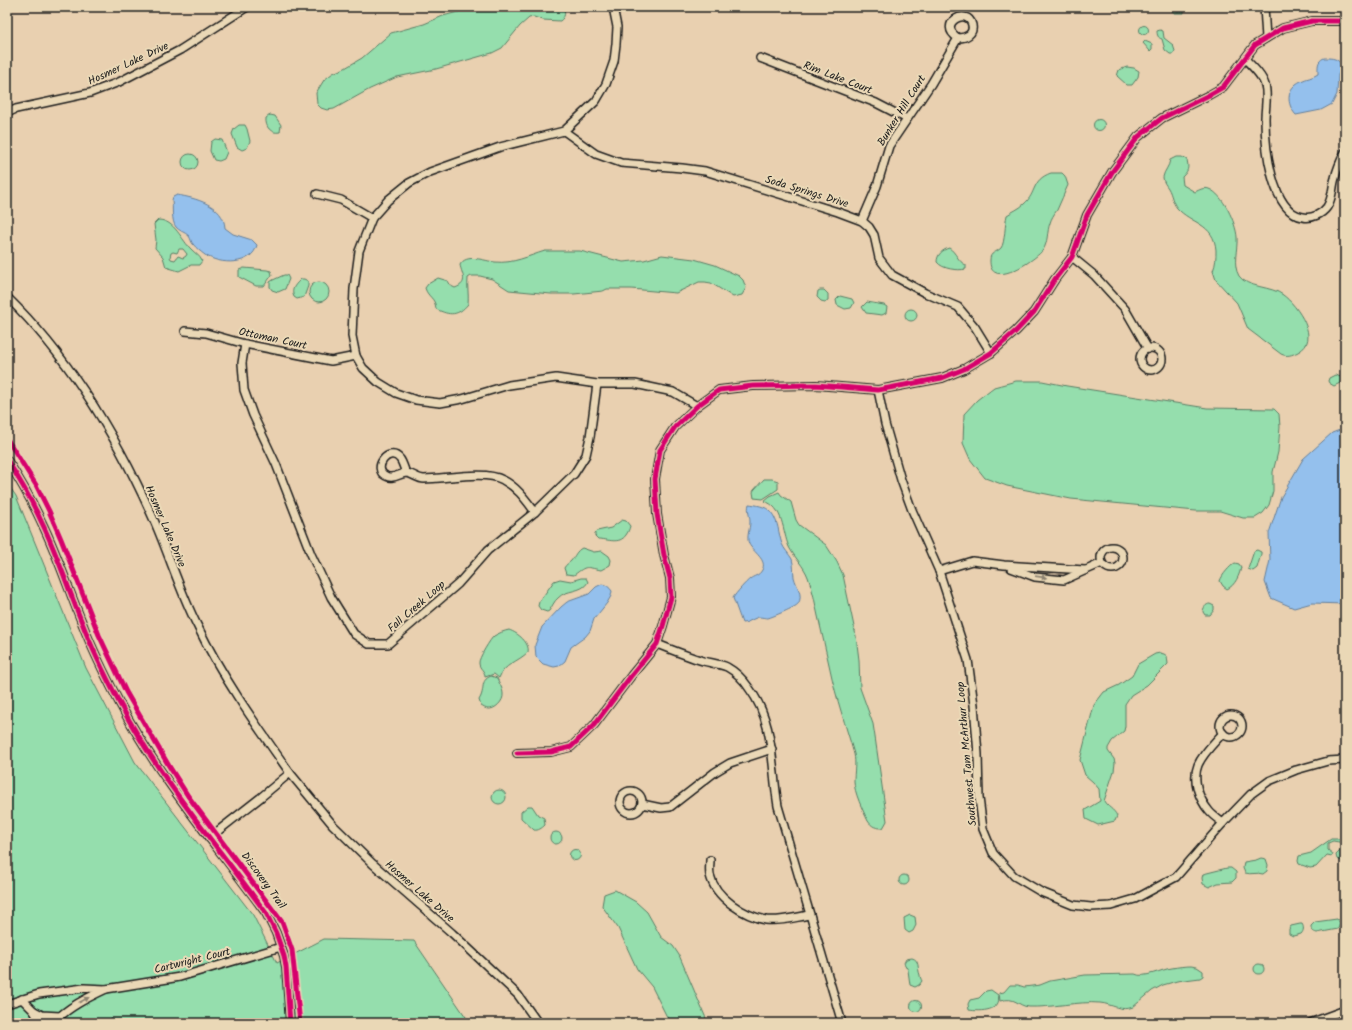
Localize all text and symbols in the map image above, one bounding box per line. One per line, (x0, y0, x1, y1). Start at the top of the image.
street label: Hosmer Lake Drive (85, 37, 172, 91)
street label: Rim Lake Court (801, 57, 875, 100)
street label: Bunker Hill Court (873, 71, 931, 150)
street label: Soda Springs Drive (763, 171, 851, 213)
street label: Ottoman Court (237, 323, 309, 355)
street label: Hosmer Lake Drive (140, 483, 190, 570)
one-way arrow (1035, 574, 1047, 580)
street label: Fall Creek Loop (384, 576, 450, 637)
street label: Southwest Tam McArthur Loop (952, 680, 982, 827)
street label: Discovery Trail (236, 848, 290, 913)
street label: Hosmer Lake Drive (380, 856, 458, 927)
street label: Cartwright Court (152, 943, 233, 979)
one-way arrow (78, 997, 90, 1003)

